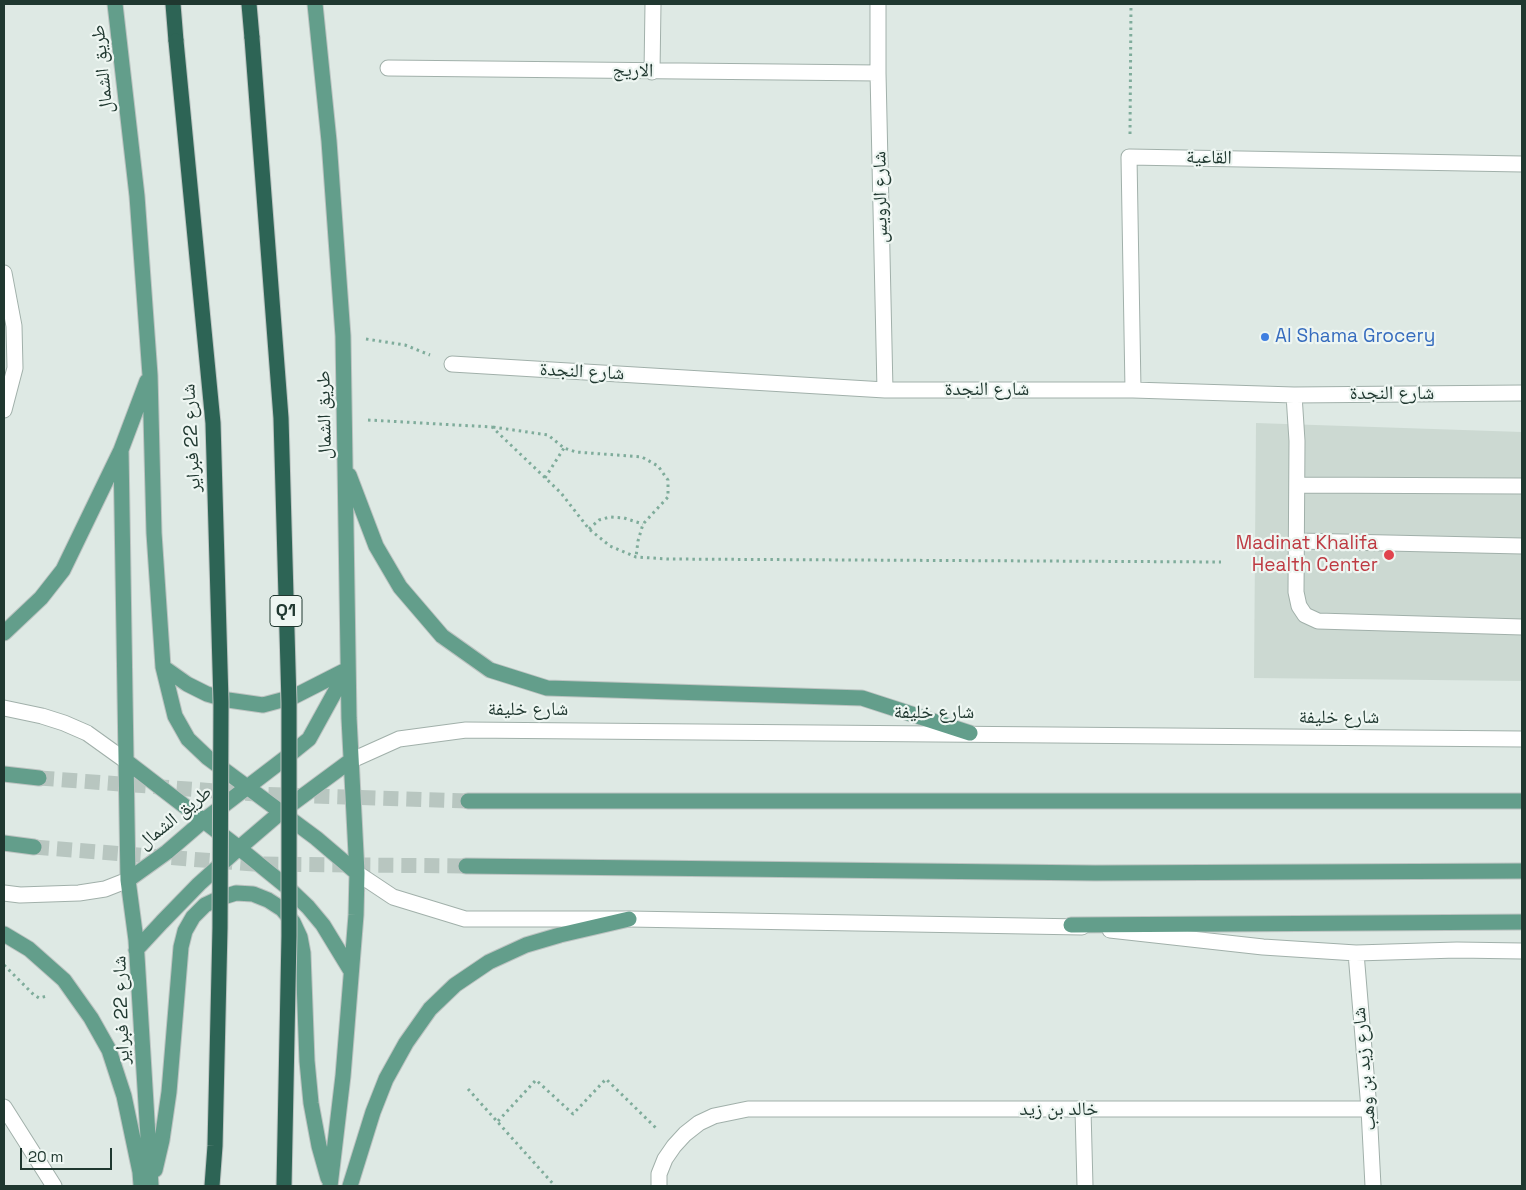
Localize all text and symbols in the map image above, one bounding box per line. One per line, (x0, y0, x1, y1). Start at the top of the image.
street label: طريق الشمال (87, 24, 119, 114)
street label: الاريج (612, 59, 654, 83)
street label: القاعية (1186, 146, 1232, 170)
street label: شارع الرويس (869, 151, 893, 243)
place label: Al Shama Grocery (1275, 326, 1435, 348)
marker: Al Shama Grocery (1259, 331, 1271, 343)
street label: شارع النجدة (539, 358, 625, 386)
street label: طريق الشمال (313, 370, 337, 460)
street label: شارع النجدة (945, 379, 1029, 401)
street label: شارع 22 فبراير (178, 383, 206, 493)
street label: شارع النجدة (1350, 383, 1434, 405)
place label: Madinat Khalifa Health Center (1236, 533, 1378, 577)
marker: Madinat Khalifa Health Center (1382, 548, 1396, 562)
road number: Q1 (270, 596, 302, 626)
street label: شارع خليفة (488, 699, 568, 721)
street label: شارع خليفة (894, 702, 974, 724)
street label: شارع خليفة (1299, 707, 1379, 729)
street label: طريق الشمال (133, 781, 217, 855)
street label: شارع 22 فبراير (109, 955, 135, 1065)
street label: شارع زيد بن وهب (1348, 1006, 1382, 1132)
street label: خالد بن زيد (1020, 1099, 1098, 1121)
scale bar (22, 1138, 115, 1170)
text: 20 m (28, 1147, 63, 1166)

